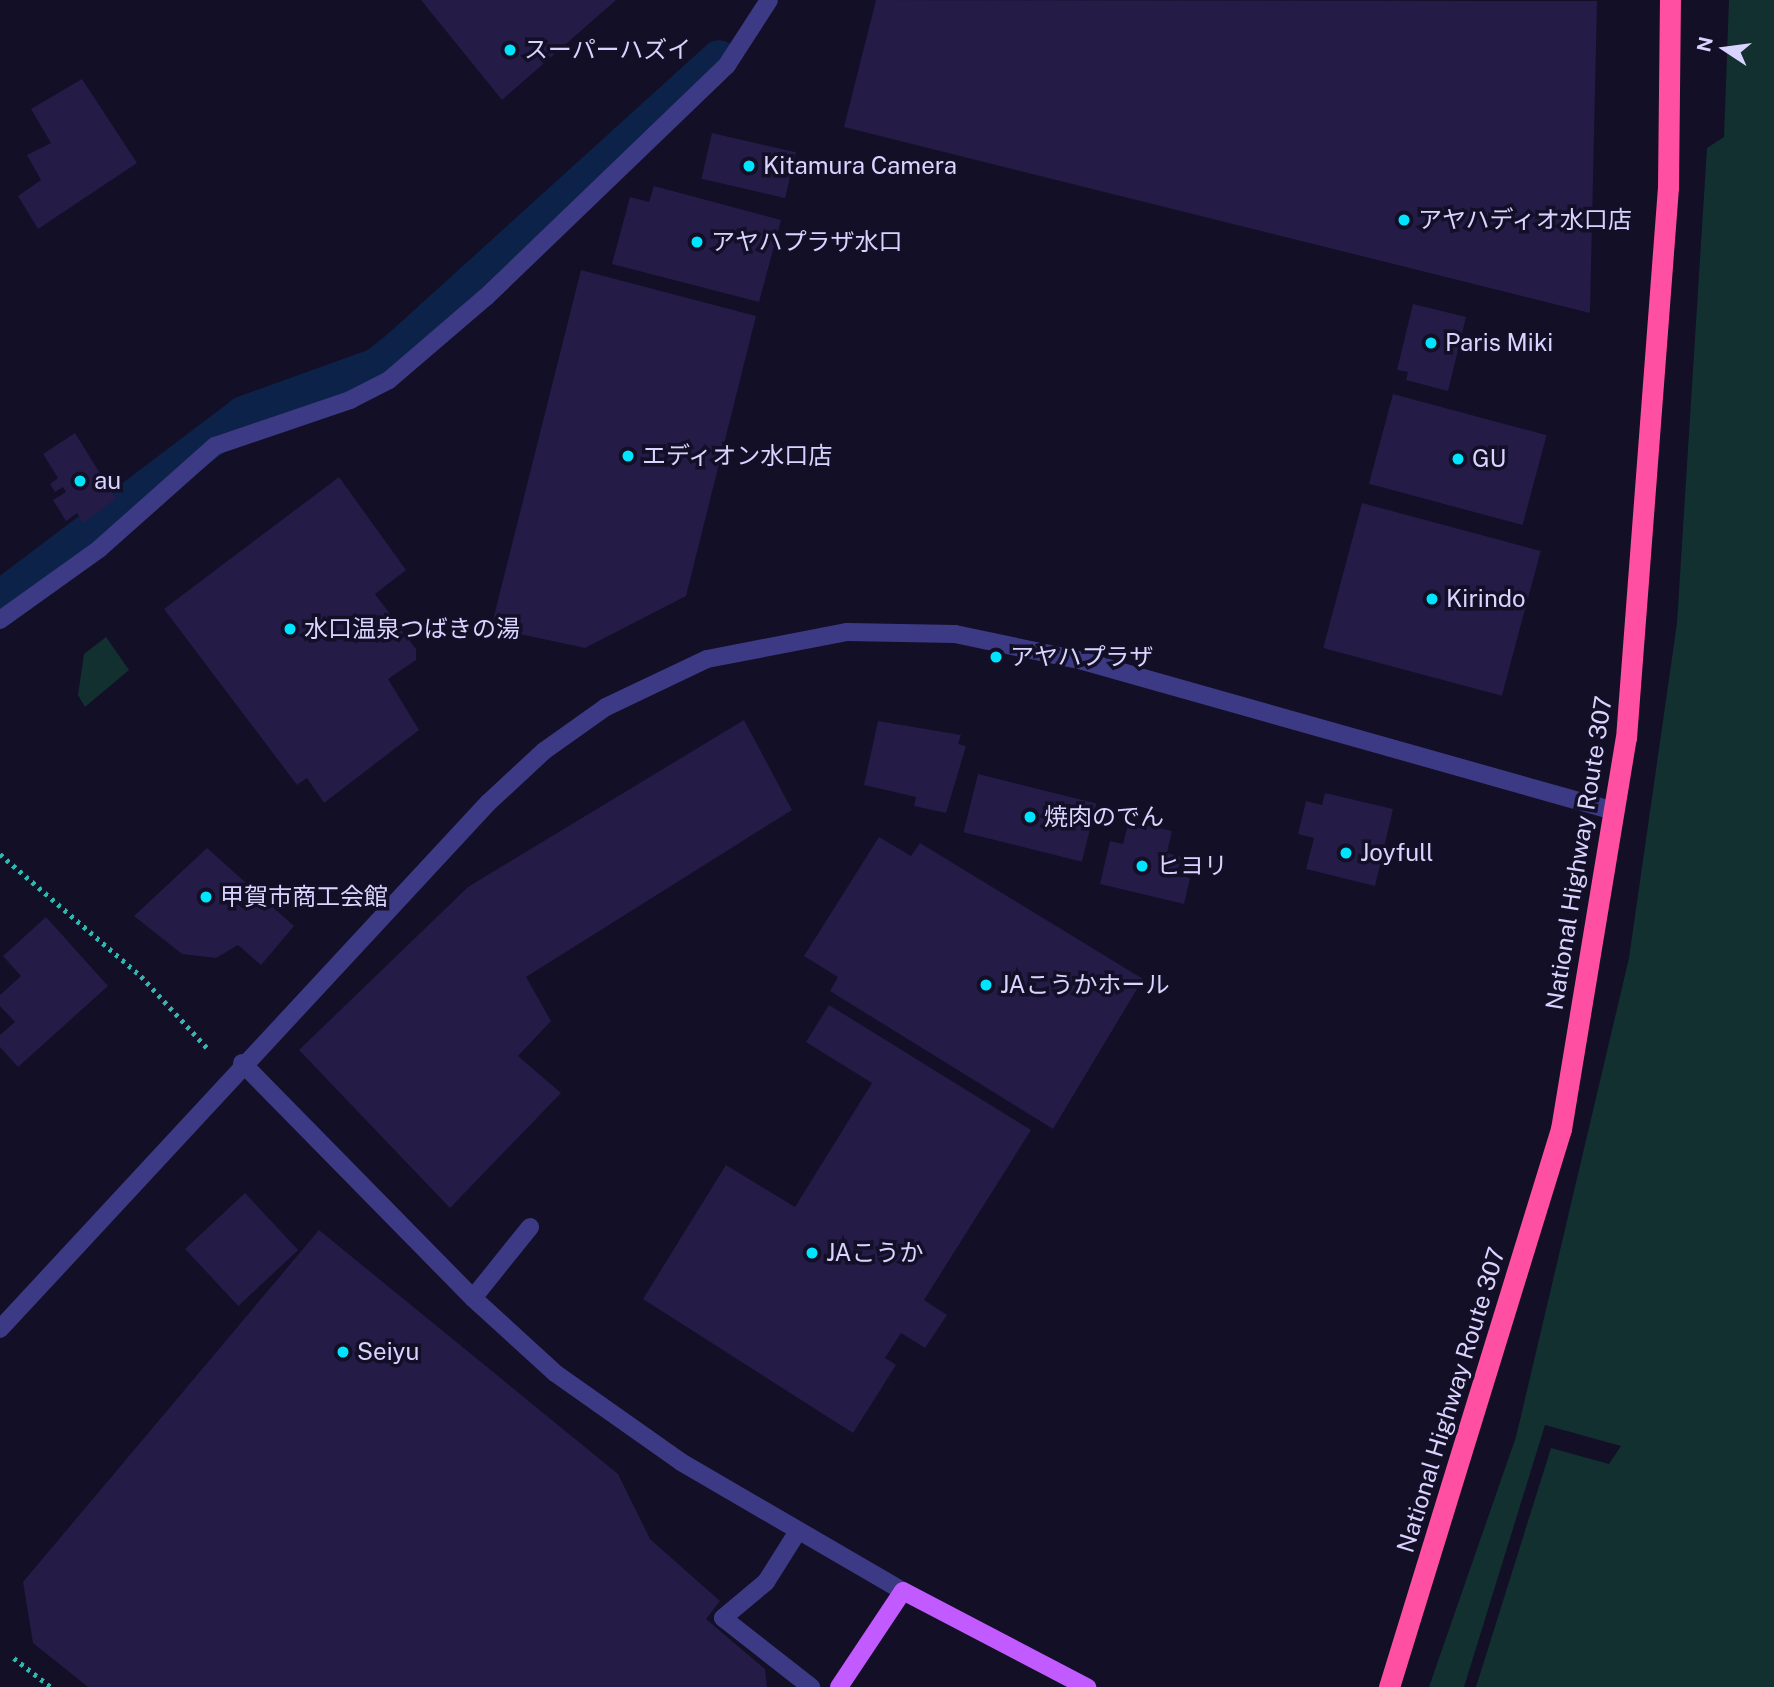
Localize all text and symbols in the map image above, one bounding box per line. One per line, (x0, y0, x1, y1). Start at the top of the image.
north arrow (1690, 14, 1760, 84)
text: N (1692, 35, 1717, 54)
place label: スーパーハズイ (524, 36, 692, 64)
marker: スーパーハズイ (502, 42, 518, 58)
place label: Kitamura Camera (763, 152, 957, 180)
marker: Kitamura Camera (741, 158, 757, 174)
place label: アヤハディオ水口店 (1418, 206, 1634, 234)
marker: アヤハディオ水口店 (1396, 212, 1412, 228)
place label: アヤハプラザ水口 (711, 228, 903, 256)
marker: アヤハプラザ水口 (689, 234, 705, 250)
place label: Paris Miki (1445, 329, 1553, 357)
marker: Paris Miki (1423, 335, 1439, 351)
place label: エディオン水口店 (642, 442, 834, 470)
place label: GU (1472, 445, 1506, 473)
marker: エディオン水口店 (620, 448, 636, 464)
marker: GU (1450, 451, 1466, 467)
place label: au (94, 467, 121, 495)
marker: au (72, 473, 88, 489)
place label: Kirindo (1446, 585, 1526, 613)
marker: Kirindo (1424, 591, 1440, 607)
place label: 水口温泉つばきの湯 (304, 615, 520, 643)
marker: 水口温泉つばきの湯 (282, 621, 298, 637)
place label: アヤハプラザ (1010, 643, 1154, 671)
marker: アヤハプラザ (988, 649, 1004, 665)
street label: National Highway Route 307 (1540, 694, 1618, 1012)
place label: 焼肉のでん (1044, 803, 1164, 831)
marker: 焼肉のでん (1022, 809, 1038, 825)
place label: Joyfull (1360, 839, 1434, 867)
marker: Joyfull (1338, 845, 1354, 861)
place label: ヒヨリ (1156, 852, 1228, 880)
marker: ヒヨリ (1134, 858, 1150, 874)
place label: 甲賀市商工会館 (220, 883, 388, 911)
marker: 甲賀市商工会館 (198, 889, 214, 905)
place label: JAこうかホール (1000, 971, 1170, 999)
marker: JAこうかホール (978, 977, 994, 993)
place label: JAこうか (826, 1239, 924, 1267)
street label: National Highway Route 307 (1391, 1244, 1511, 1556)
marker: JAこうか (804, 1245, 820, 1261)
place label: Seiyu (357, 1338, 419, 1366)
marker: Seiyu (335, 1344, 351, 1360)

